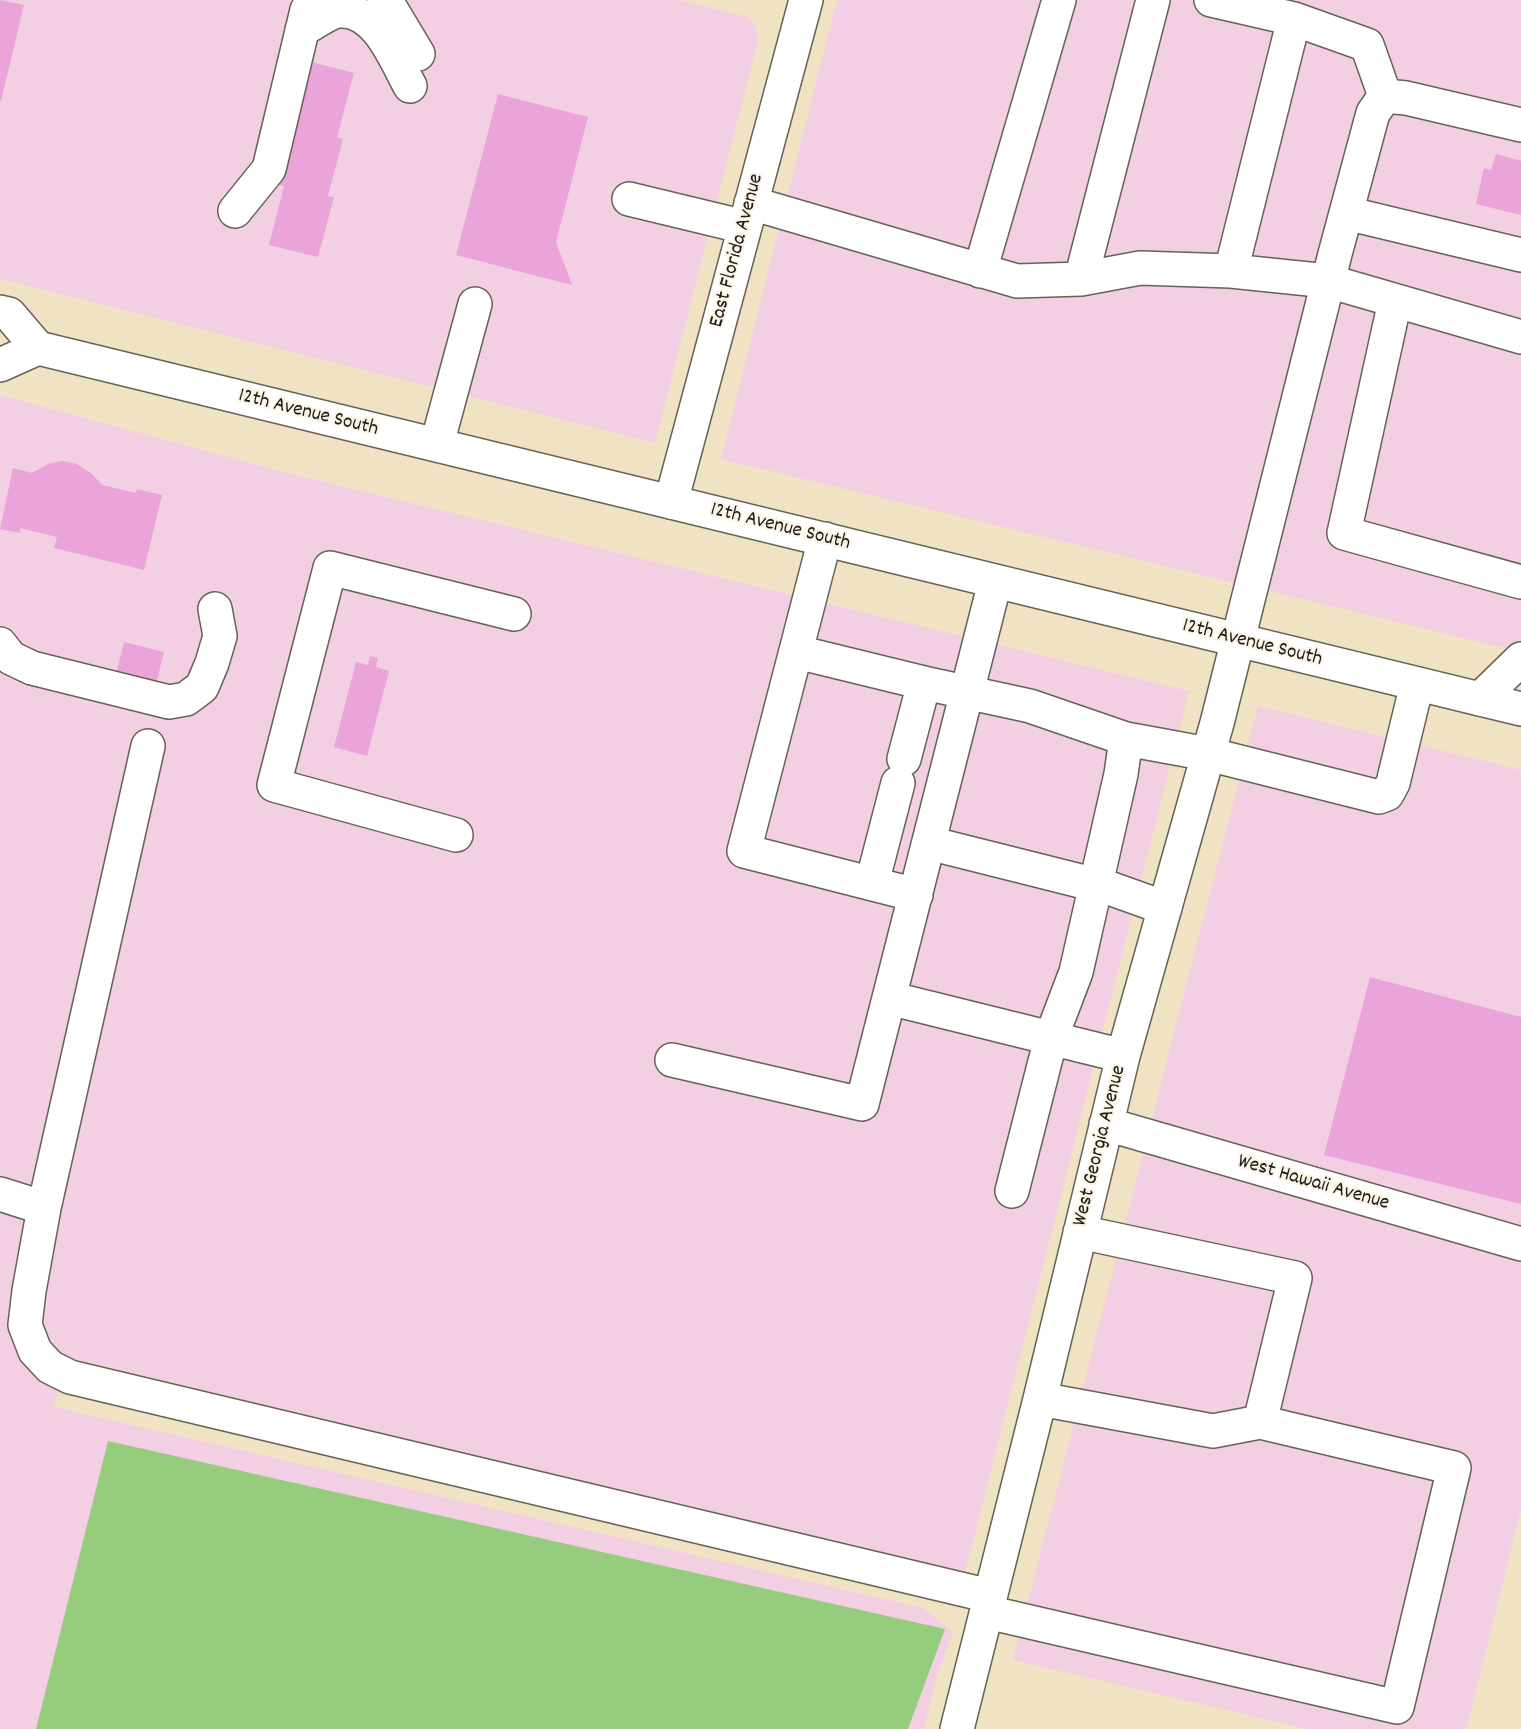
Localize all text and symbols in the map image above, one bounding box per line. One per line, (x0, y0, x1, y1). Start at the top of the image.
street label: East Florida Avenue (705, 171, 771, 331)
street label: 12th Avenue South (235, 384, 381, 444)
street label: 12th Avenue South (707, 498, 853, 558)
street label: 12th Avenue South (1179, 614, 1325, 674)
street label: West Georgia Avenue (1069, 1063, 1133, 1229)
street label: West Hawaii Avenue (1234, 1150, 1392, 1218)

